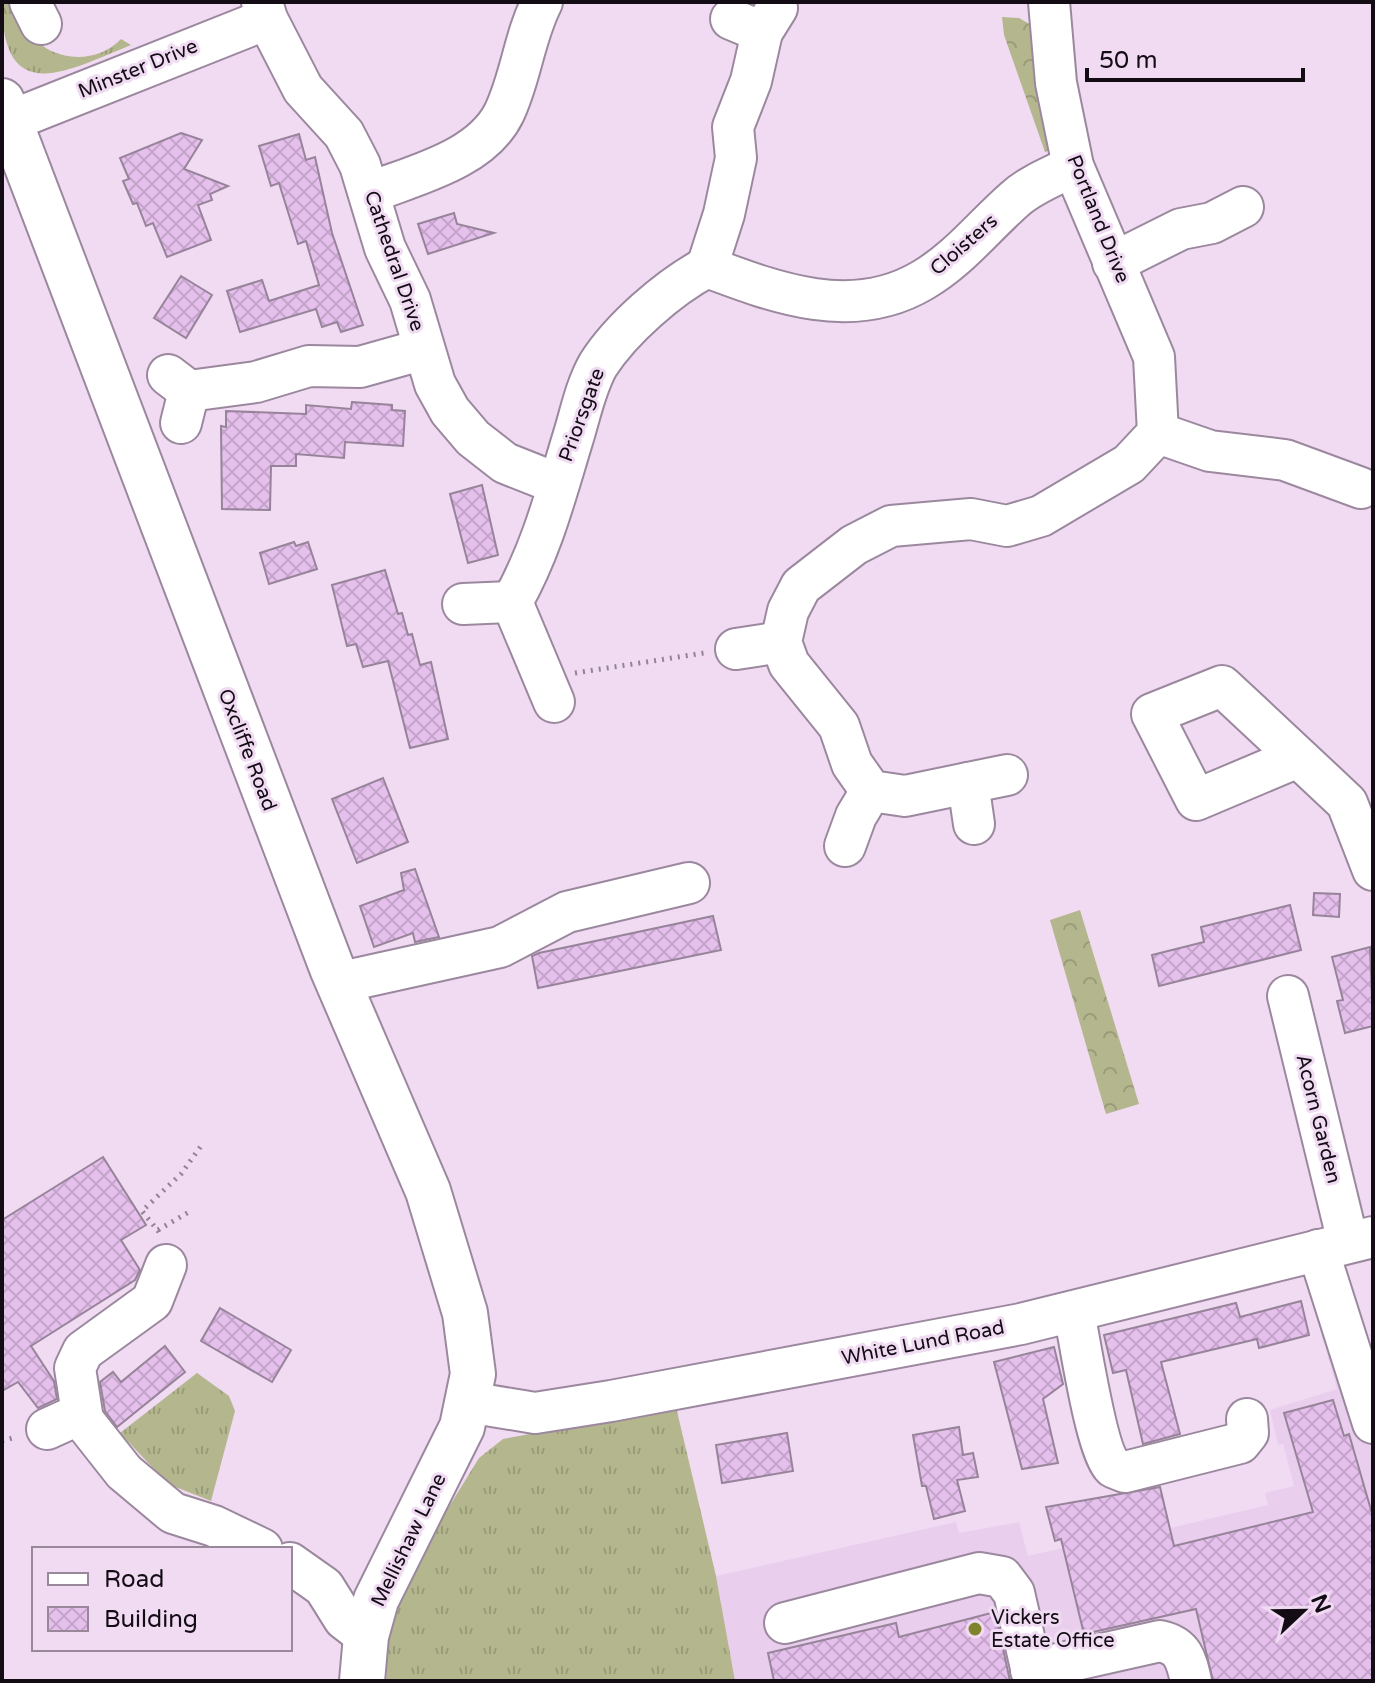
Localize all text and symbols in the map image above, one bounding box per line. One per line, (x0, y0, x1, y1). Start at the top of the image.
scale bar (1087, 32, 1303, 82)
street label: Minster Drive (75, 34, 201, 104)
text: 50 m (1099, 46, 1157, 75)
street label: Portland Drive (1061, 151, 1135, 287)
street label: Cathedral Drive (359, 188, 429, 334)
street label: Cloisters (925, 209, 1003, 281)
street label: Priorsgate (554, 365, 610, 465)
street label: Oxcliffe Road (213, 686, 281, 814)
street label: Acorn Garden (1290, 1052, 1346, 1186)
street label: White Lund Road (840, 1315, 1006, 1371)
street label: Mellishaw Lane (366, 1469, 452, 1611)
legend (32, 1547, 292, 1651)
text: Road (104, 1565, 164, 1594)
north arrow (1263, 1571, 1343, 1651)
text: N (1305, 1591, 1336, 1617)
text: Building (104, 1605, 198, 1634)
place label: Vickers Estate Office (991, 1606, 1115, 1653)
marker: Vickers Estate Office (966, 1620, 984, 1638)

